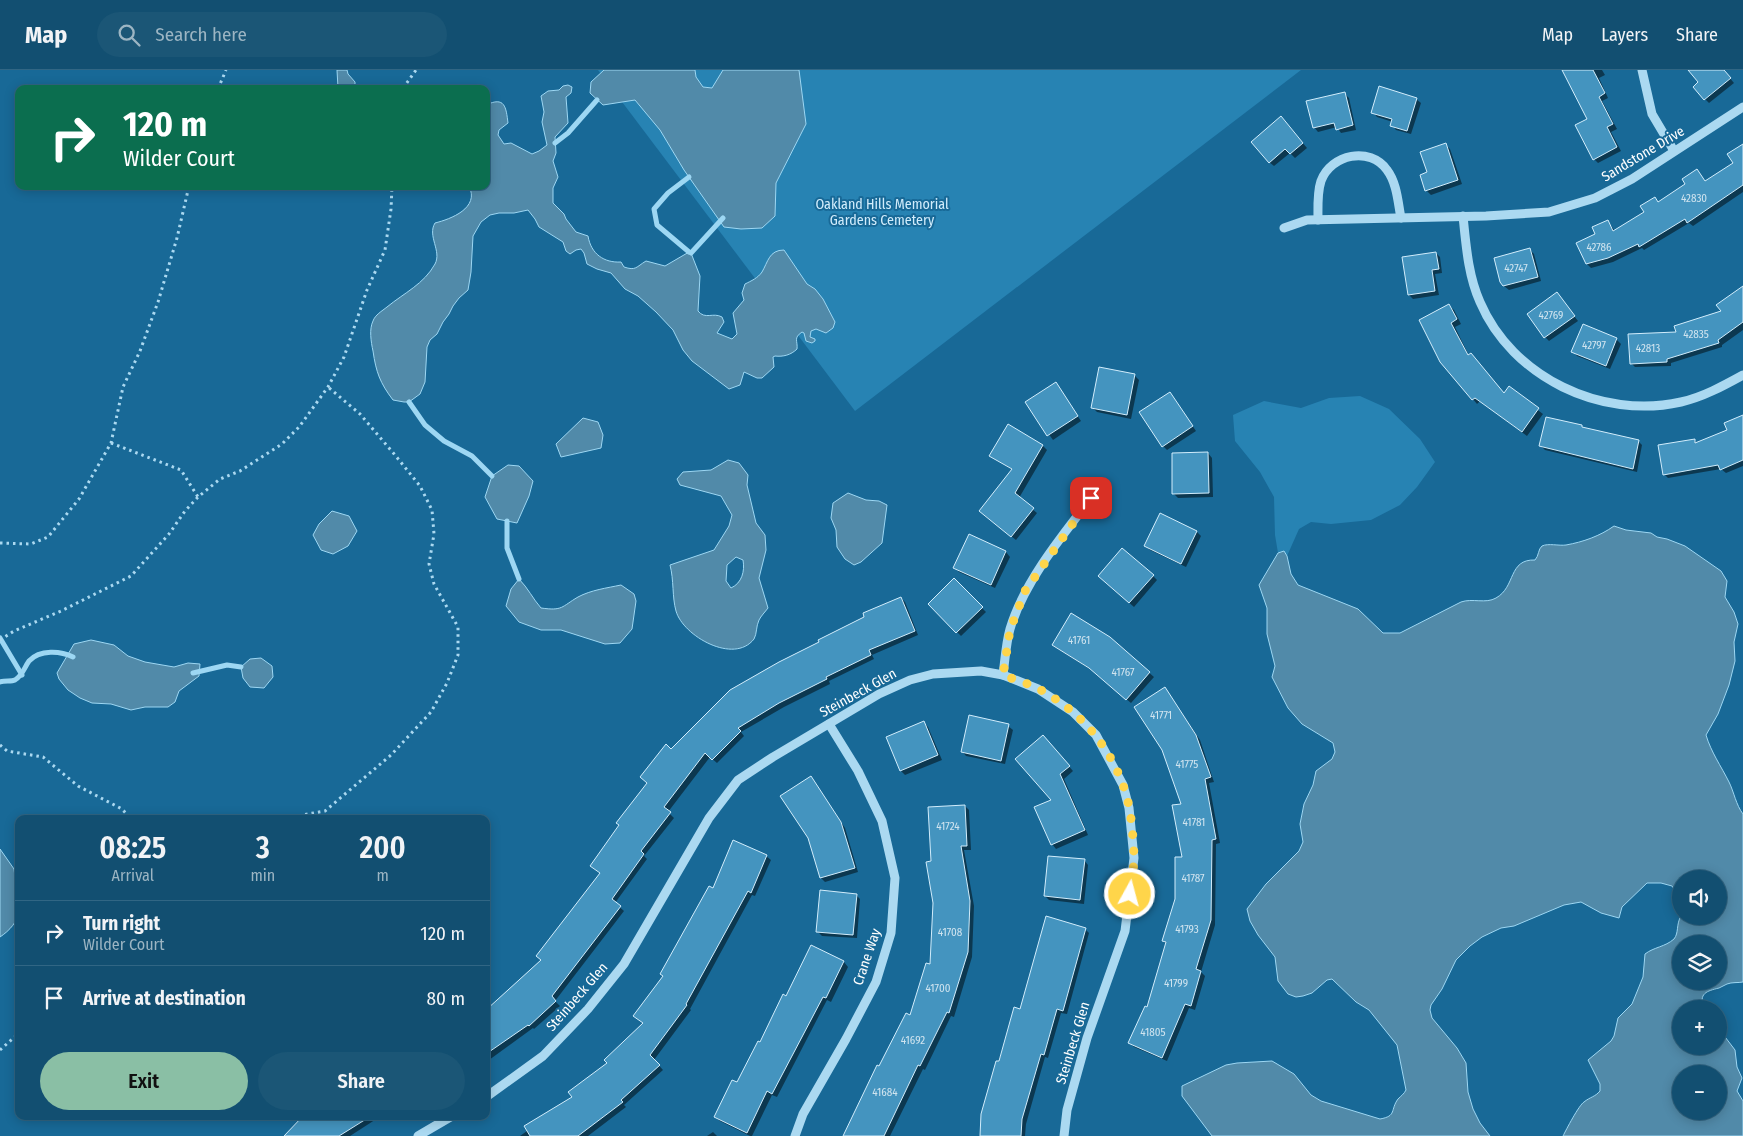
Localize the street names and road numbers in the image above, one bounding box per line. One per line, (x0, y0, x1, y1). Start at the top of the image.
street label: Sandstone Drive (1598, 123, 1688, 185)
street label: Steinbeck Glen (817, 665, 899, 721)
street label: Crane Way (849, 926, 885, 988)
street label: Steinbeck Glen (543, 959, 611, 1035)
street label: Steinbeck Glen (1052, 1000, 1094, 1086)

